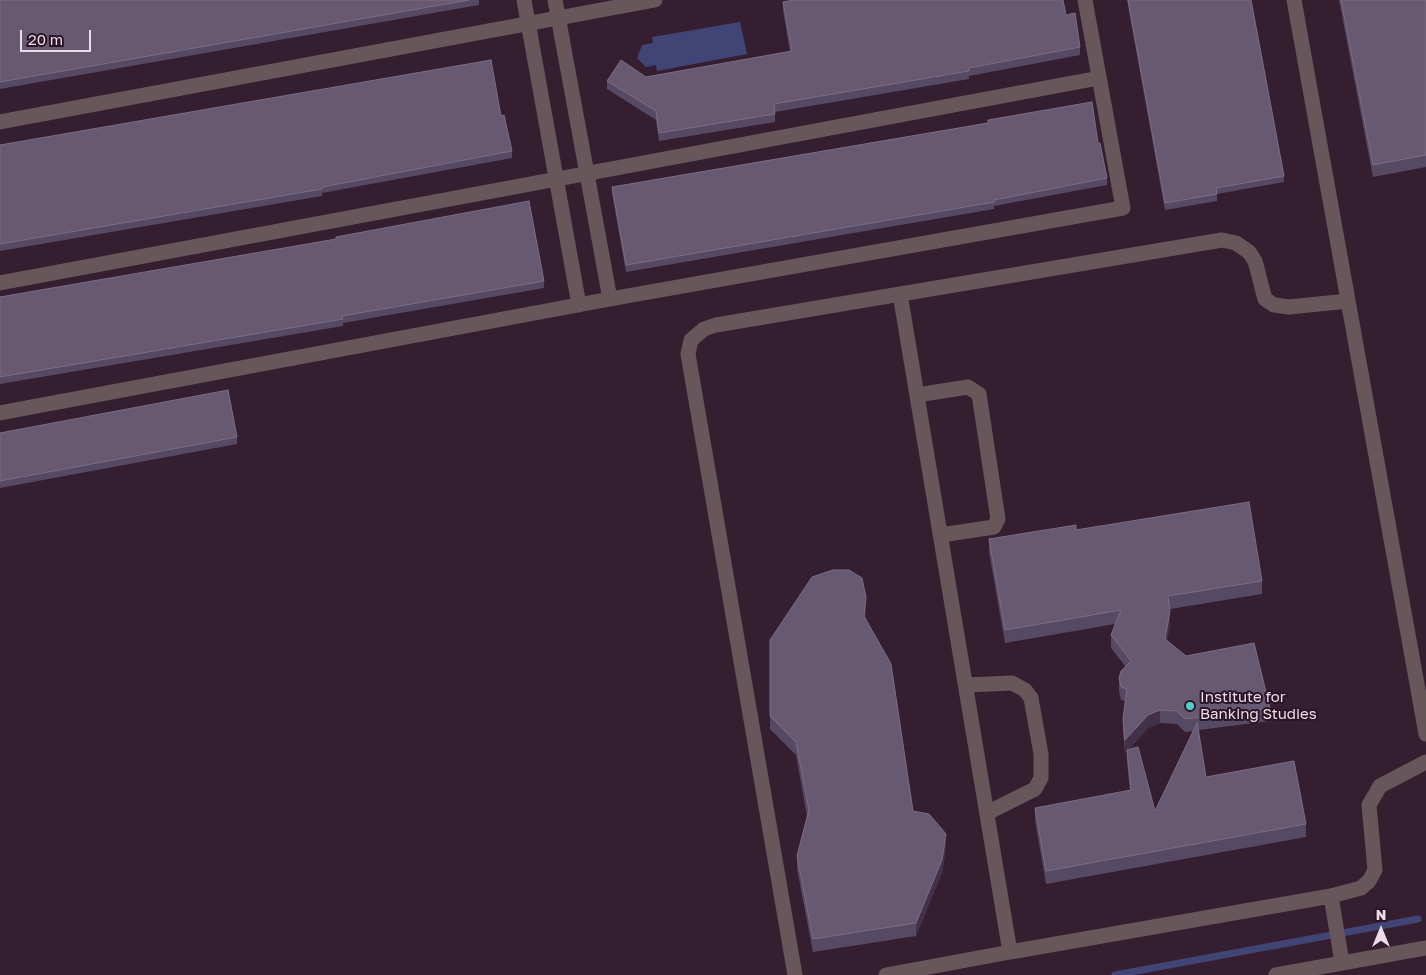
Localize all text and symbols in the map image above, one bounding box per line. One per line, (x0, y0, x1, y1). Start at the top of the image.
scale bar (22, 20, 94, 52)
text: 20 m (28, 30, 63, 48)
place label: Institute for Banking Studies (1200, 688, 1317, 723)
marker: Institute for Banking Studies (1184, 700, 1196, 712)
north arrow (1356, 905, 1406, 955)
text: N (1376, 906, 1386, 923)

